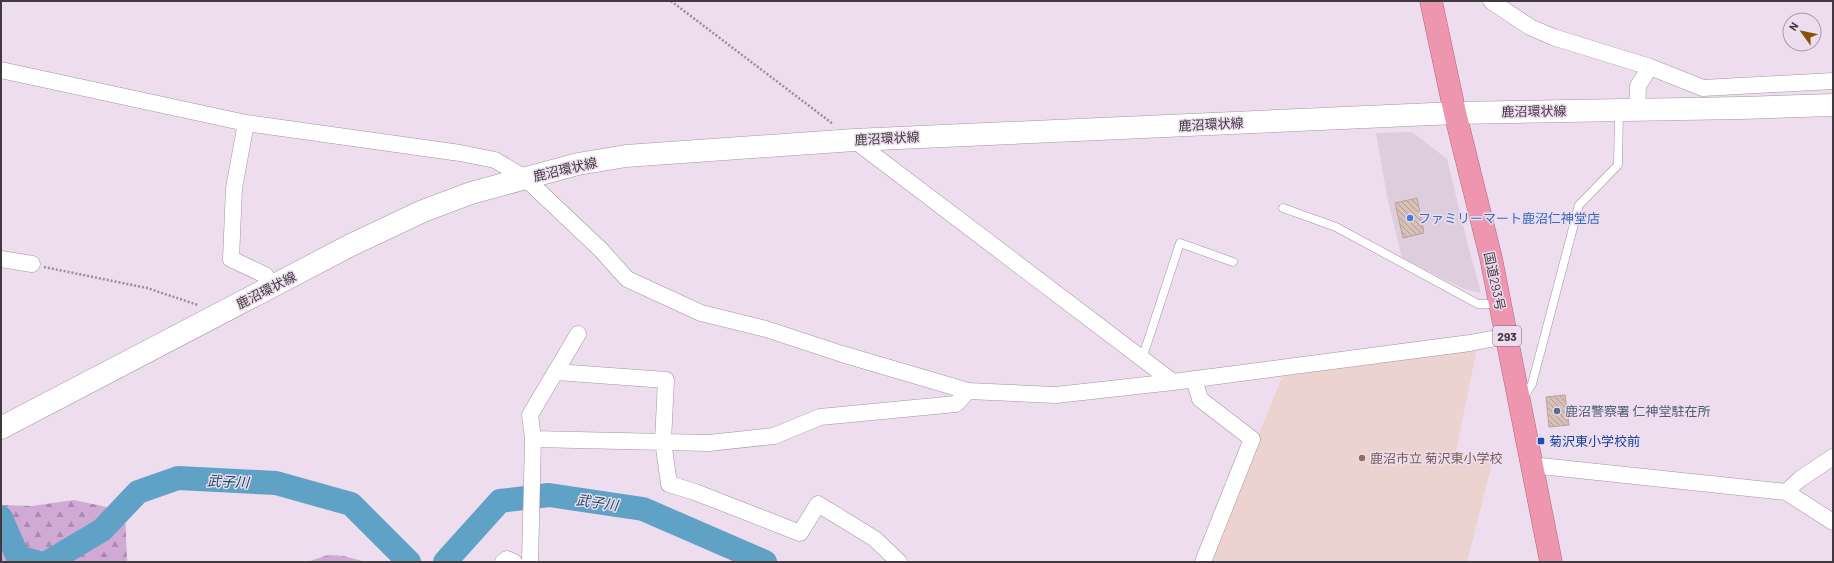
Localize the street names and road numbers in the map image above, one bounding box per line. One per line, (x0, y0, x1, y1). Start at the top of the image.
street label: 鹿沼環状線 (1501, 102, 1567, 120)
street label: 鹿沼環状線 (1178, 114, 1244, 134)
street label: 鹿沼環状線 (854, 128, 920, 148)
street label: 鹿沼環状線 (532, 154, 598, 184)
street label: 国道293号 (1481, 250, 1509, 312)
street label: 鹿沼環状線 (233, 268, 299, 312)
road number: 293 (1493, 326, 1521, 346)

